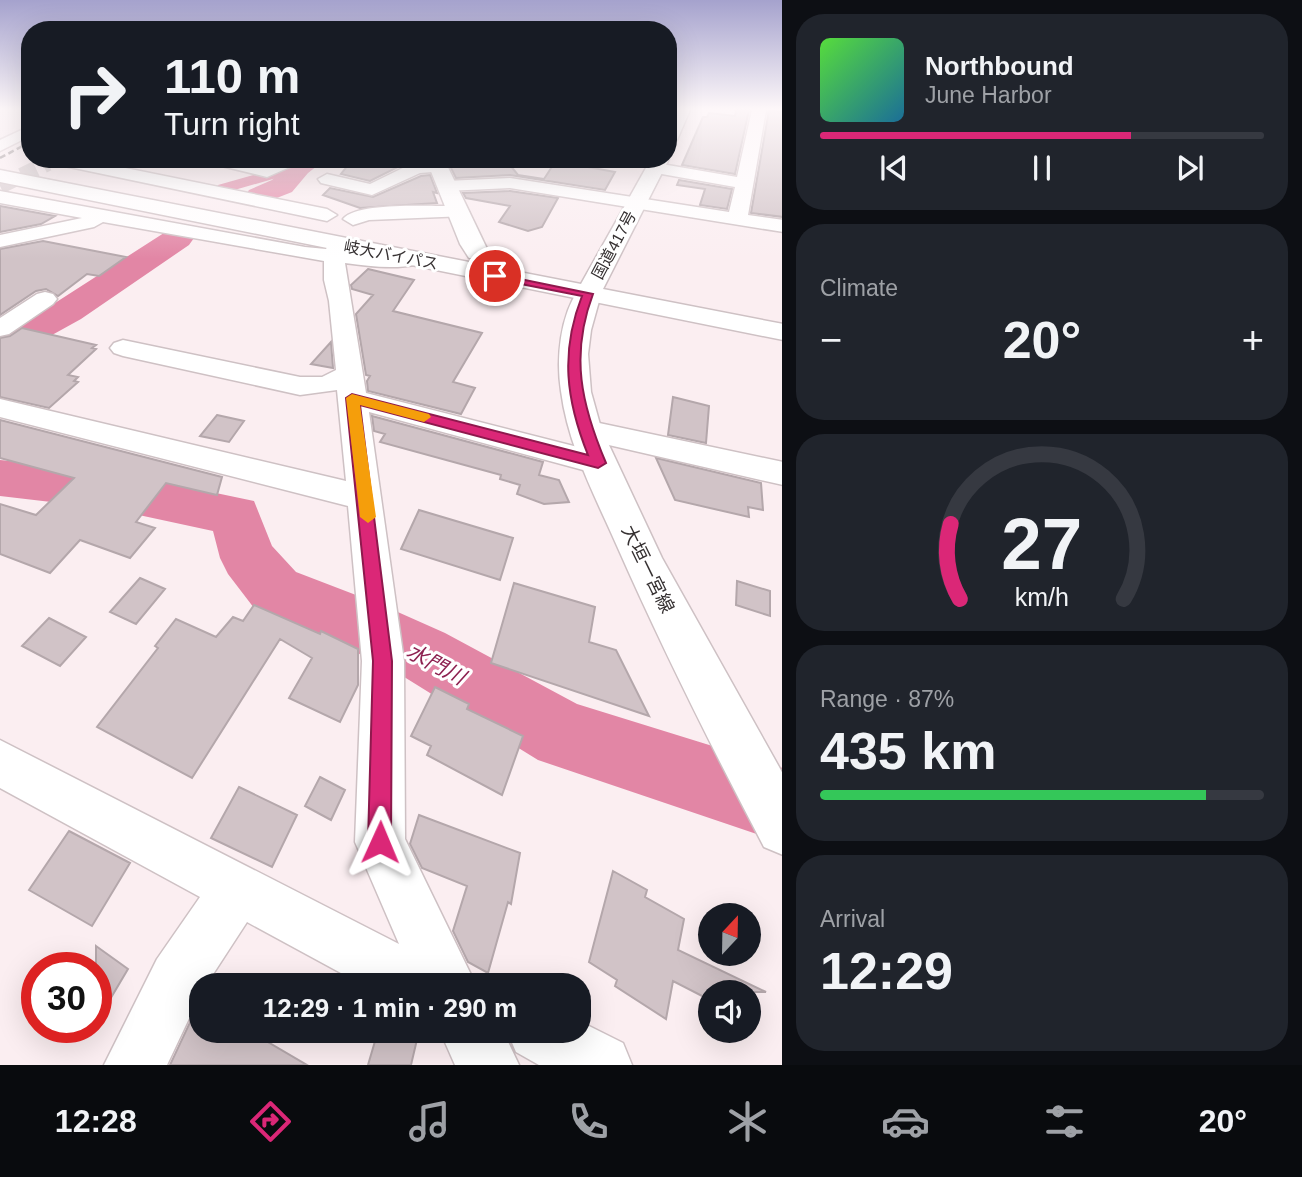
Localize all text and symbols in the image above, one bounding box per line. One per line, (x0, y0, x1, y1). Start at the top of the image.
icon: right (49, 49, 140, 140)
text: 110 m (164, 49, 300, 103)
text: Northbound (925, 51, 1074, 81)
text: June Harbor (925, 82, 1052, 108)
text: Turn right (164, 106, 300, 142)
icon: previous (875, 149, 913, 187)
icon: pause (1023, 149, 1061, 187)
icon: next (1171, 149, 1209, 187)
street label: 国道417号 (589, 208, 639, 282)
street label: 岐大バイパス (342, 238, 440, 272)
pin (465, 246, 525, 306)
icon: arrive (476, 257, 514, 295)
text: Climate (820, 275, 898, 301)
text: 20° (1003, 311, 1081, 369)
text: − (820, 319, 842, 361)
text: + (1242, 319, 1264, 361)
text: 27 (1002, 503, 1082, 584)
street label: 大垣一宮線 (618, 522, 678, 616)
text: km/h (1015, 582, 1069, 610)
water label: 水門川 (403, 639, 471, 690)
text: Range · 87% (820, 686, 954, 712)
text: 435 km (820, 722, 996, 780)
position arrow (343, 805, 417, 879)
north arrow (698, 903, 761, 966)
map controls (698, 903, 761, 1043)
text: Arrival (820, 906, 885, 932)
text: 12:29 (820, 942, 953, 1000)
speed limit sign: 30 (21, 952, 112, 1043)
button: sound (698, 980, 761, 1043)
text: 12:29 · 1 min · 290 m (263, 993, 517, 1023)
icon: directions (246, 1097, 295, 1146)
icon: music (405, 1097, 454, 1146)
icon: phone (564, 1097, 613, 1146)
icon: climate (723, 1097, 772, 1146)
icon: car (881, 1097, 930, 1146)
icon: filters (1040, 1097, 1089, 1146)
text: 12:28 (55, 1103, 137, 1139)
text: 20° (1199, 1103, 1247, 1139)

